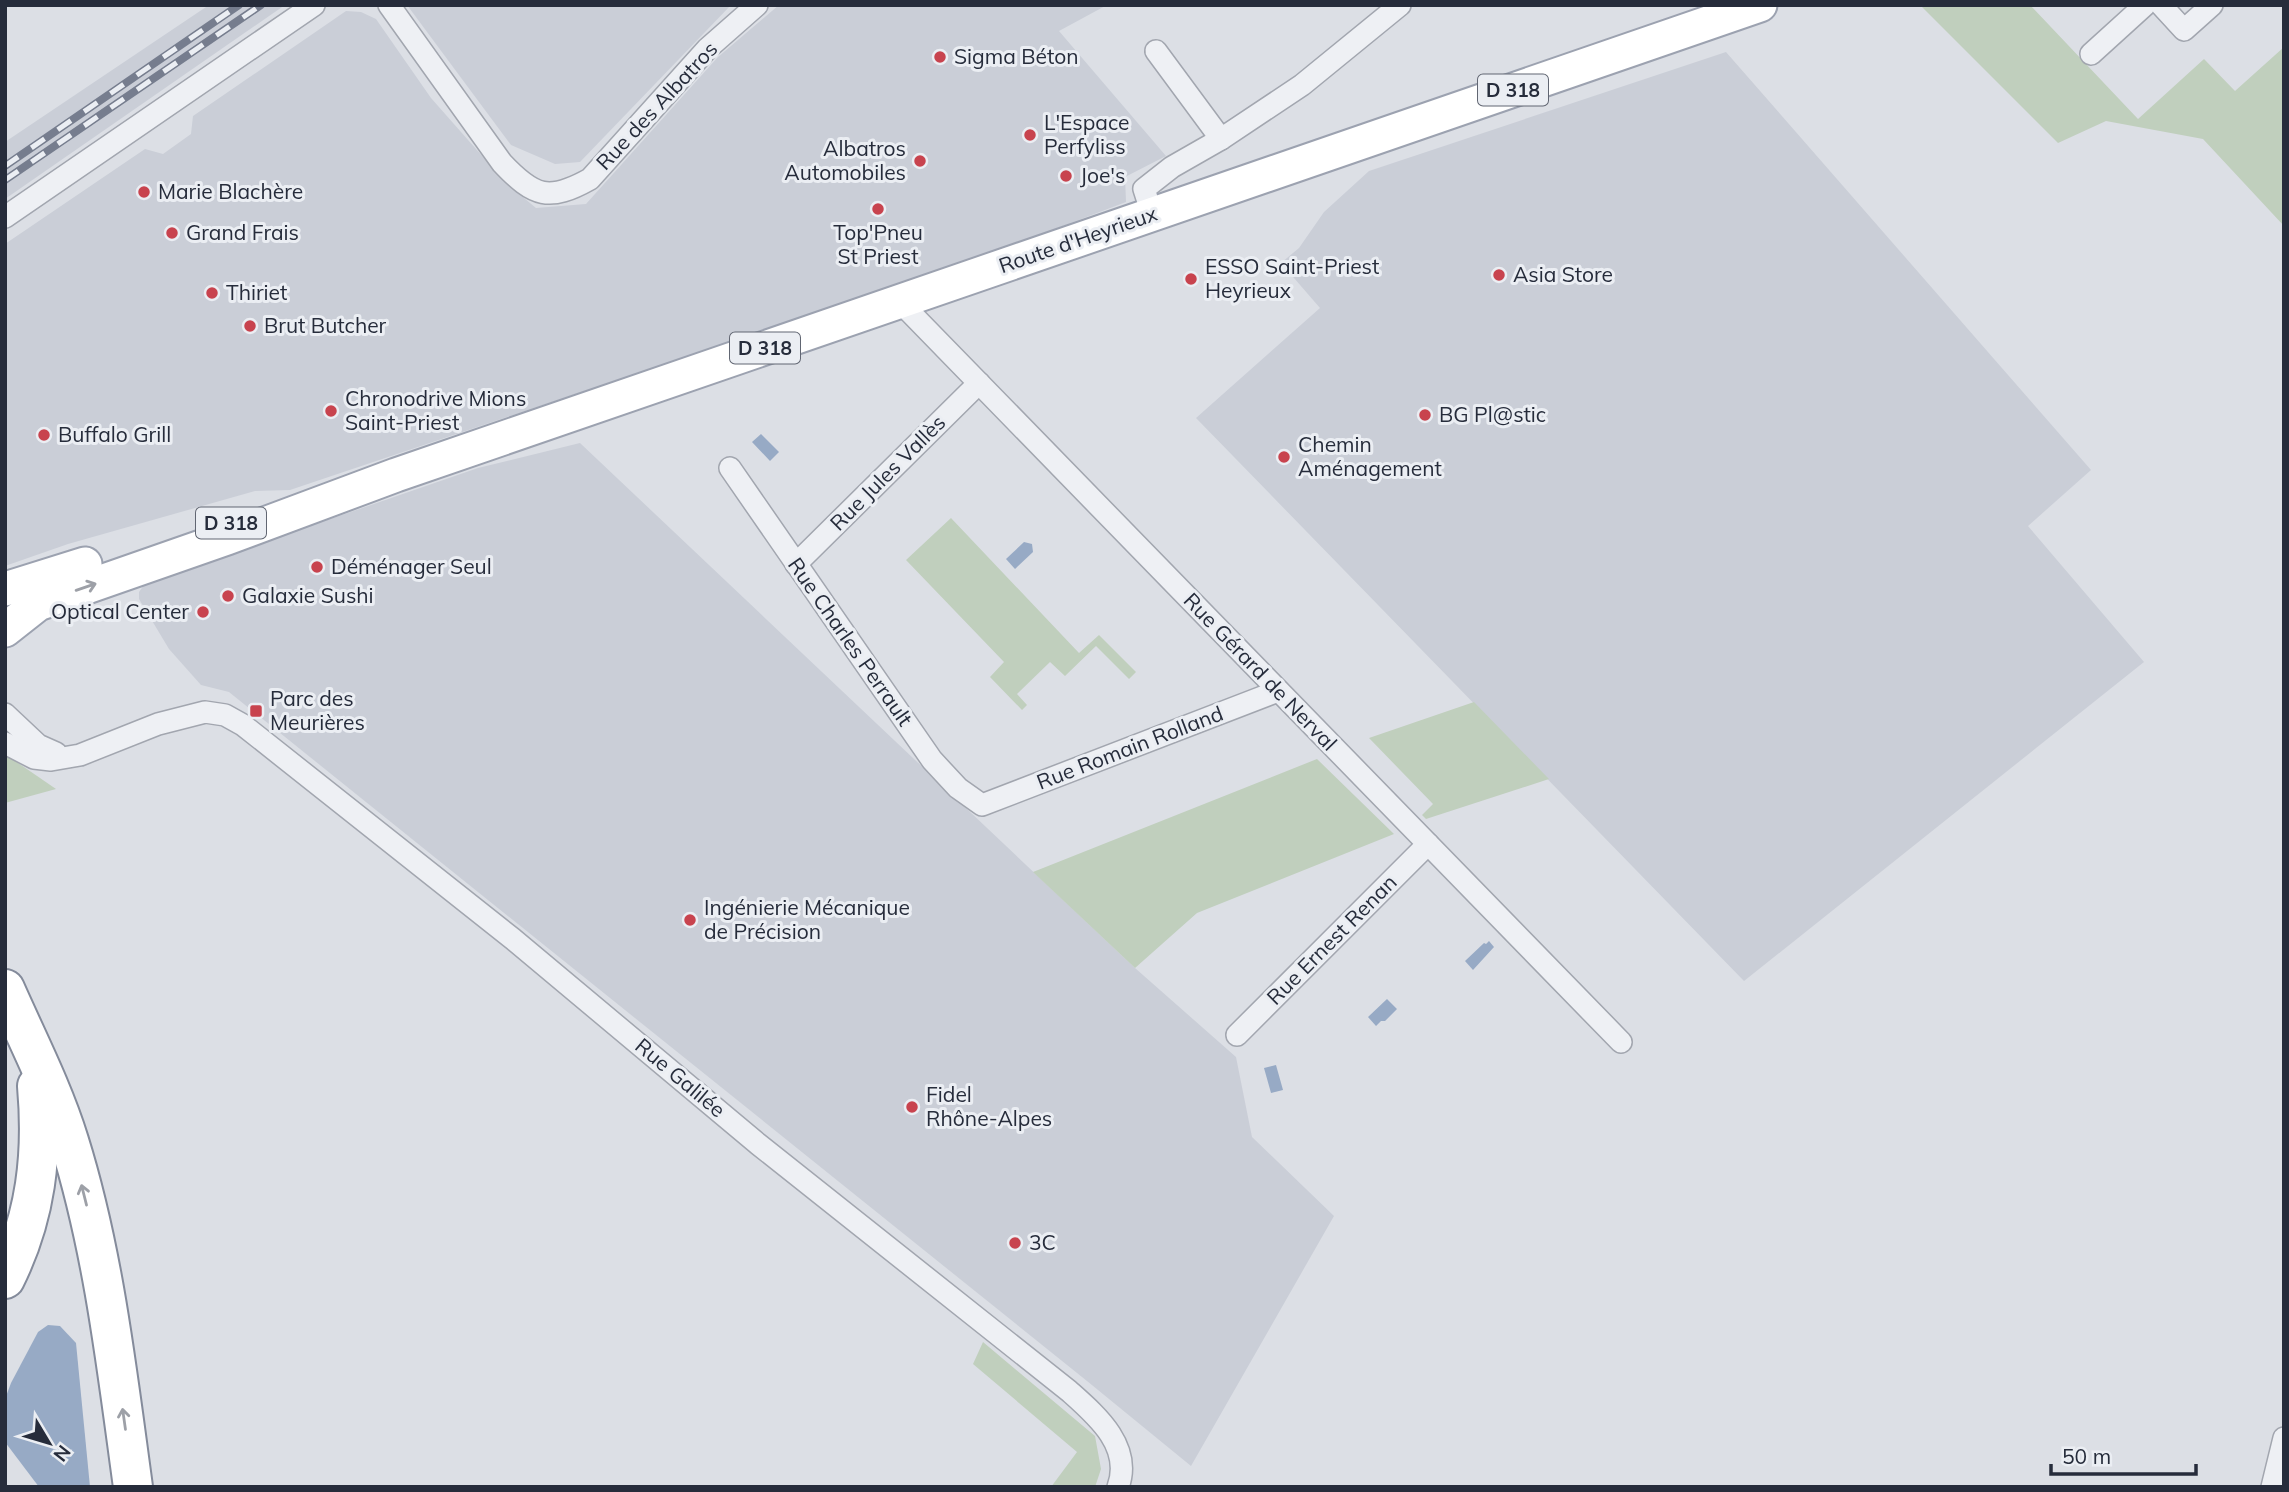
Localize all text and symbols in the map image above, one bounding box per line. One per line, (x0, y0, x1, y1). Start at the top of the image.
street label: Rue des Albatros (590, 36, 723, 175)
place label: Sigma Béton (954, 43, 1079, 69)
marker: Sigma Béton (932, 49, 948, 65)
road number: D 318 (1478, 74, 1548, 106)
place label: L'Espace Perfyliss (1044, 109, 1130, 159)
marker: L'Espace Perfyliss (1022, 127, 1038, 143)
place label: Albatros Automobiles (784, 135, 906, 185)
marker: Albatros Automobiles (912, 153, 928, 169)
place label: Joe's (1080, 162, 1125, 188)
marker: Joe's (1058, 168, 1074, 184)
place label: Marie Blachère (158, 178, 303, 204)
marker: Marie Blachère (136, 184, 152, 200)
street label: Route d'Heyrieux (995, 200, 1160, 278)
marker: Top'Pneu St Priest (870, 201, 886, 217)
place label: Grand Frais (186, 219, 299, 245)
place label: Top'Pneu St Priest (833, 219, 923, 269)
marker: Grand Frais (164, 225, 180, 241)
place label: ESSO Saint-Priest Heyrieux (1205, 253, 1379, 303)
place label: Asia Store (1513, 261, 1613, 287)
marker: Asia Store (1491, 267, 1507, 283)
marker: ESSO Saint-Priest Heyrieux (1183, 271, 1199, 287)
place label: Thiriet (226, 279, 287, 305)
marker: Thiriet (204, 285, 220, 301)
place label: Brut Butcher (264, 312, 387, 338)
marker: Brut Butcher (242, 318, 258, 334)
road number: D 318 (730, 332, 800, 364)
place label: Chronodrive Mions Saint-Priest (345, 385, 526, 435)
place label: BG Pl@stic (1439, 401, 1546, 427)
marker: Chronodrive Mions Saint-Priest (323, 403, 339, 419)
marker: BG Pl@stic (1417, 407, 1433, 423)
street label: Rue Jules Vallès (824, 409, 951, 536)
place label: Buffalo Grill (58, 421, 171, 447)
marker: Buffalo Grill (36, 427, 52, 443)
place label: Chemin Aménagement (1298, 431, 1442, 481)
marker: Chemin Aménagement (1276, 449, 1292, 465)
road number: D 318 (196, 508, 266, 538)
street label: Rue Charles Perrault (783, 552, 919, 731)
place label: Déménager Seul (331, 553, 492, 579)
marker: Déménager Seul (309, 559, 325, 575)
one-way arrow (75, 580, 97, 593)
place label: Galaxie Sushi (242, 582, 374, 608)
street label: Rue Gérard de Nerval (1179, 587, 1343, 756)
marker: Galaxie Sushi (220, 588, 236, 604)
place label: Optical Center (51, 598, 189, 624)
marker: Optical Center (195, 604, 211, 620)
place label: Parc des Meurières (270, 685, 365, 735)
street label: Rue Romain Rolland (1033, 700, 1226, 795)
marker: Parc des Meurières (248, 703, 264, 719)
street label: Rue Ernest Renan (1261, 869, 1402, 1010)
place label: Ingénierie Mécanique de Précision (704, 894, 910, 944)
marker: Ingénierie Mécanique de Précision (682, 912, 698, 928)
street label: Rue Galilée (630, 1032, 731, 1122)
place label: Fidel Rhône-Alpes (926, 1081, 1052, 1131)
marker: Fidel Rhône-Alpes (904, 1099, 920, 1115)
one-way arrow (77, 1184, 90, 1207)
place label: 3C (1029, 1229, 1056, 1255)
marker: 3C (1007, 1235, 1023, 1251)
north arrow (14, 1408, 84, 1478)
one-way arrow (117, 1408, 130, 1431)
scale bar (2051, 1432, 2196, 1476)
text: N (49, 1440, 76, 1467)
text: 50 m (2062, 1443, 2111, 1469)

